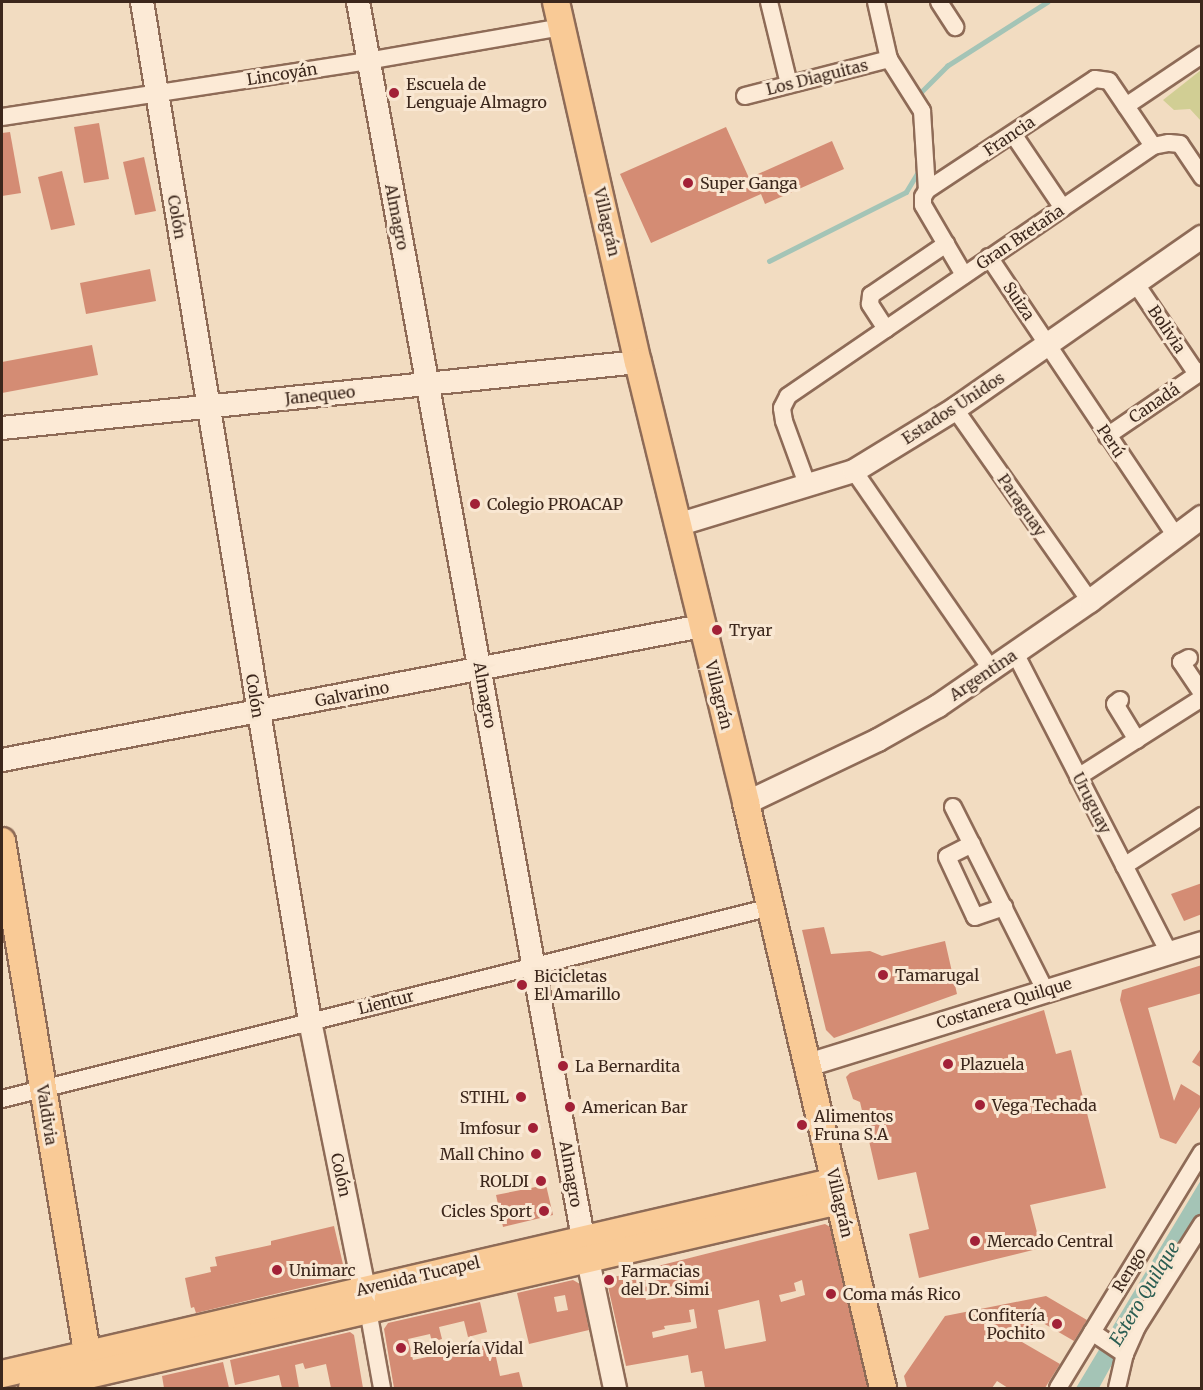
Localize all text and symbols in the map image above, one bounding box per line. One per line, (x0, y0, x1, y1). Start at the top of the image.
street label: Los Diaguitas (764, 55, 870, 99)
street label: Lincoyán (245, 59, 319, 89)
place label: Escuela de Lenguaje Almagro (406, 74, 547, 112)
marker: Escuela de Lenguaje Almagro (387, 86, 401, 100)
street label: Francia (980, 112, 1038, 160)
place label: Super Ganga (700, 173, 798, 193)
marker: Super Ganga (681, 176, 695, 190)
street label: Almagro (381, 182, 413, 252)
street label: Villagrán (590, 186, 624, 258)
street label: Colón (164, 194, 190, 240)
street label: Gran Bretaña (973, 201, 1067, 273)
street label: Suiza (999, 278, 1039, 324)
street label: Bolivia (1144, 302, 1190, 356)
street label: Estados Unidos (898, 368, 1008, 448)
street label: Canadá (1125, 379, 1183, 427)
street label: Janequeo (284, 382, 356, 408)
street label: Perú (1093, 421, 1129, 461)
street label: Paraguay (994, 470, 1050, 540)
place label: Colegio PROACAP (487, 494, 623, 514)
marker: Colegio PROACAP (468, 497, 482, 511)
place label: Tryar (729, 620, 772, 640)
marker: Tryar (710, 623, 724, 637)
street label: Argentina (946, 645, 1020, 705)
street label: Villagrán (701, 659, 737, 731)
street label: Almagro (470, 660, 500, 730)
street label: Colón (242, 673, 268, 719)
street label: Galvarino (313, 677, 391, 711)
street label: Uruguay (1068, 769, 1116, 837)
place label: Tamarugal (895, 965, 979, 985)
place label: Bicicletas El Amarillo (534, 966, 620, 1004)
marker: Tamarugal (876, 968, 890, 982)
street label: Costanera Quilque (934, 973, 1074, 1033)
marker: Bicicletas El Amarillo (515, 978, 529, 992)
street label: Lientur (356, 986, 416, 1018)
place label: Plazuela (960, 1054, 1024, 1074)
place label: La Bernardita (575, 1056, 680, 1076)
marker: Plazuela (941, 1057, 955, 1071)
marker: La Bernardita (556, 1059, 570, 1073)
street label: Valdivia (33, 1083, 61, 1147)
place label: STIHL (460, 1087, 509, 1107)
marker: STIHL (514, 1090, 528, 1104)
place label: Vega Techada (992, 1095, 1097, 1115)
place label: American Bar (582, 1097, 688, 1117)
marker: Vega Techada (973, 1098, 987, 1112)
marker: American Bar (563, 1100, 577, 1114)
place label: Alimentos Fruna S.A (814, 1106, 893, 1144)
place label: Imfosur (459, 1118, 521, 1138)
marker: Alimentos Fruna S.A (795, 1118, 809, 1132)
marker: Imfosur (526, 1121, 540, 1135)
street label: Almagro (556, 1139, 586, 1209)
place label: Mall Chino (440, 1144, 524, 1164)
marker: Mall Chino (529, 1147, 543, 1161)
street label: Colón (327, 1151, 355, 1199)
street label: Villagrán (823, 1167, 857, 1239)
place label: ROLDI (479, 1171, 529, 1191)
marker: ROLDI (534, 1174, 548, 1188)
place label: Cicles Sport (441, 1201, 532, 1221)
marker: Cicles Sport (537, 1204, 551, 1218)
place label: Mercado Central (987, 1231, 1113, 1251)
marker: Mercado Central (968, 1234, 982, 1248)
water label: Estero Quilque (1105, 1238, 1185, 1350)
street label: Rengo (1108, 1244, 1150, 1296)
street label: Avenida Tucapel (354, 1252, 482, 1300)
place label: Unimarc (289, 1260, 356, 1280)
place label: Farmacias del Dr. Simi (621, 1261, 710, 1299)
marker: Unimarc (270, 1263, 284, 1277)
marker: Farmacias del Dr. Simi (602, 1273, 616, 1287)
place label: Coma más Rico (843, 1284, 961, 1304)
marker: Coma más Rico (824, 1287, 838, 1301)
place label: Confitería Pochito (968, 1305, 1045, 1343)
marker: Confitería Pochito (1050, 1317, 1064, 1331)
place label: Relojería Vidal (413, 1338, 524, 1358)
marker: Relojería Vidal (394, 1341, 408, 1355)

